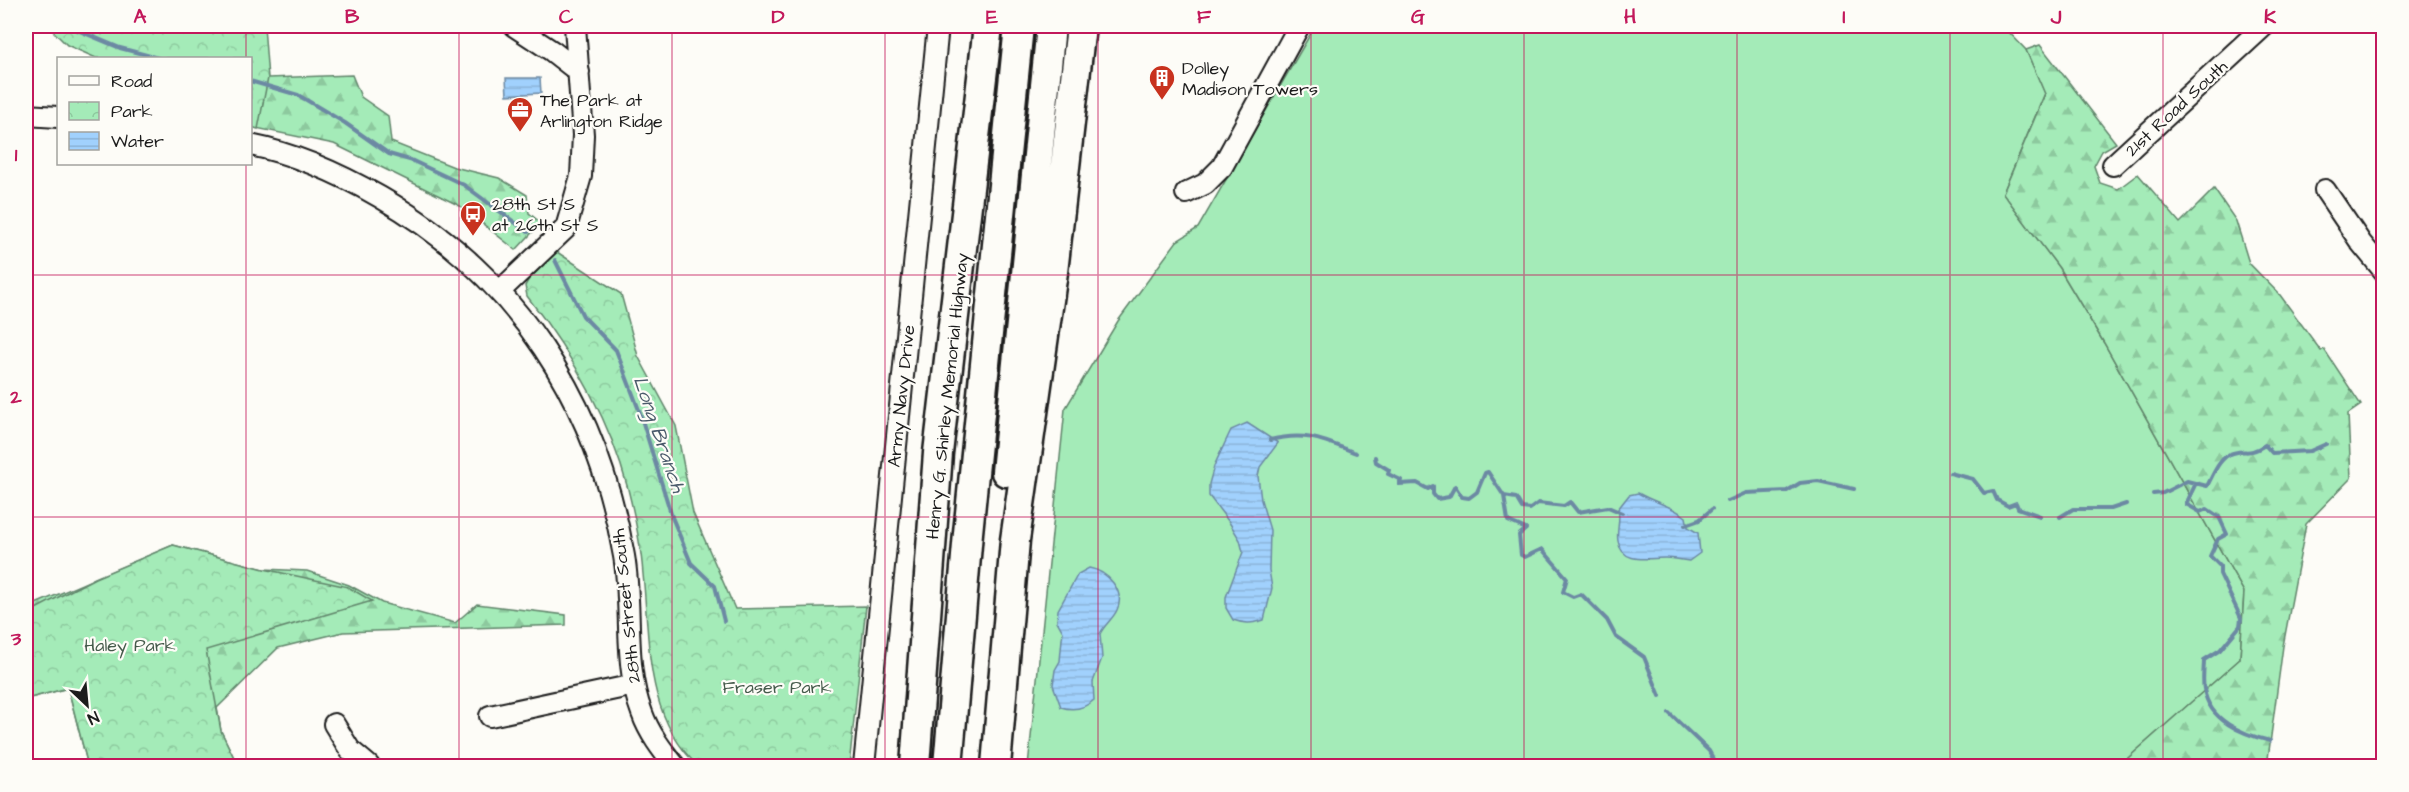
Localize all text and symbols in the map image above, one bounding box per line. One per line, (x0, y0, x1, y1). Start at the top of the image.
text: A (134, 3, 147, 31)
text: B (345, 3, 360, 31)
text: C (559, 3, 574, 31)
text: D (772, 3, 785, 31)
text: E (986, 3, 998, 31)
text: F (1197, 3, 1212, 31)
text: G (1411, 3, 1425, 31)
text: H (1624, 3, 1636, 31)
text: I (1842, 3, 1846, 31)
text: J (2050, 3, 2062, 31)
text: K (2264, 3, 2277, 31)
street label: 21st Road South (2120, 54, 2233, 162)
place label: Dolley Madison Towers (1182, 56, 1318, 102)
legend (57, 57, 252, 165)
building icon: Dolley Madison Towers (1147, 63, 1177, 101)
text: Road (111, 69, 152, 94)
place label: The Park at Arlington Ridge (540, 88, 663, 135)
office icon: The Park at Arlington Ridge (505, 95, 535, 133)
text: Park (111, 99, 153, 124)
text: Water (111, 129, 164, 154)
text: 1 (15, 141, 18, 169)
place label: 28th St S at 26th St S (492, 192, 598, 238)
bus stop icon: 28th St S at 26th St S (458, 199, 488, 237)
street label: Henry G. Shirley Memorial Highway (920, 252, 976, 541)
street label: Army Navy Drive (882, 323, 922, 468)
water label: Long Branch (625, 372, 692, 498)
text: 2 (9, 383, 22, 411)
street label: 28th Street South (606, 527, 647, 684)
text: 3 (10, 625, 22, 653)
park label: Haley Park (84, 633, 176, 659)
north arrow (57, 675, 117, 735)
park label: Fraser Park (722, 675, 832, 700)
text: N (84, 705, 102, 730)

